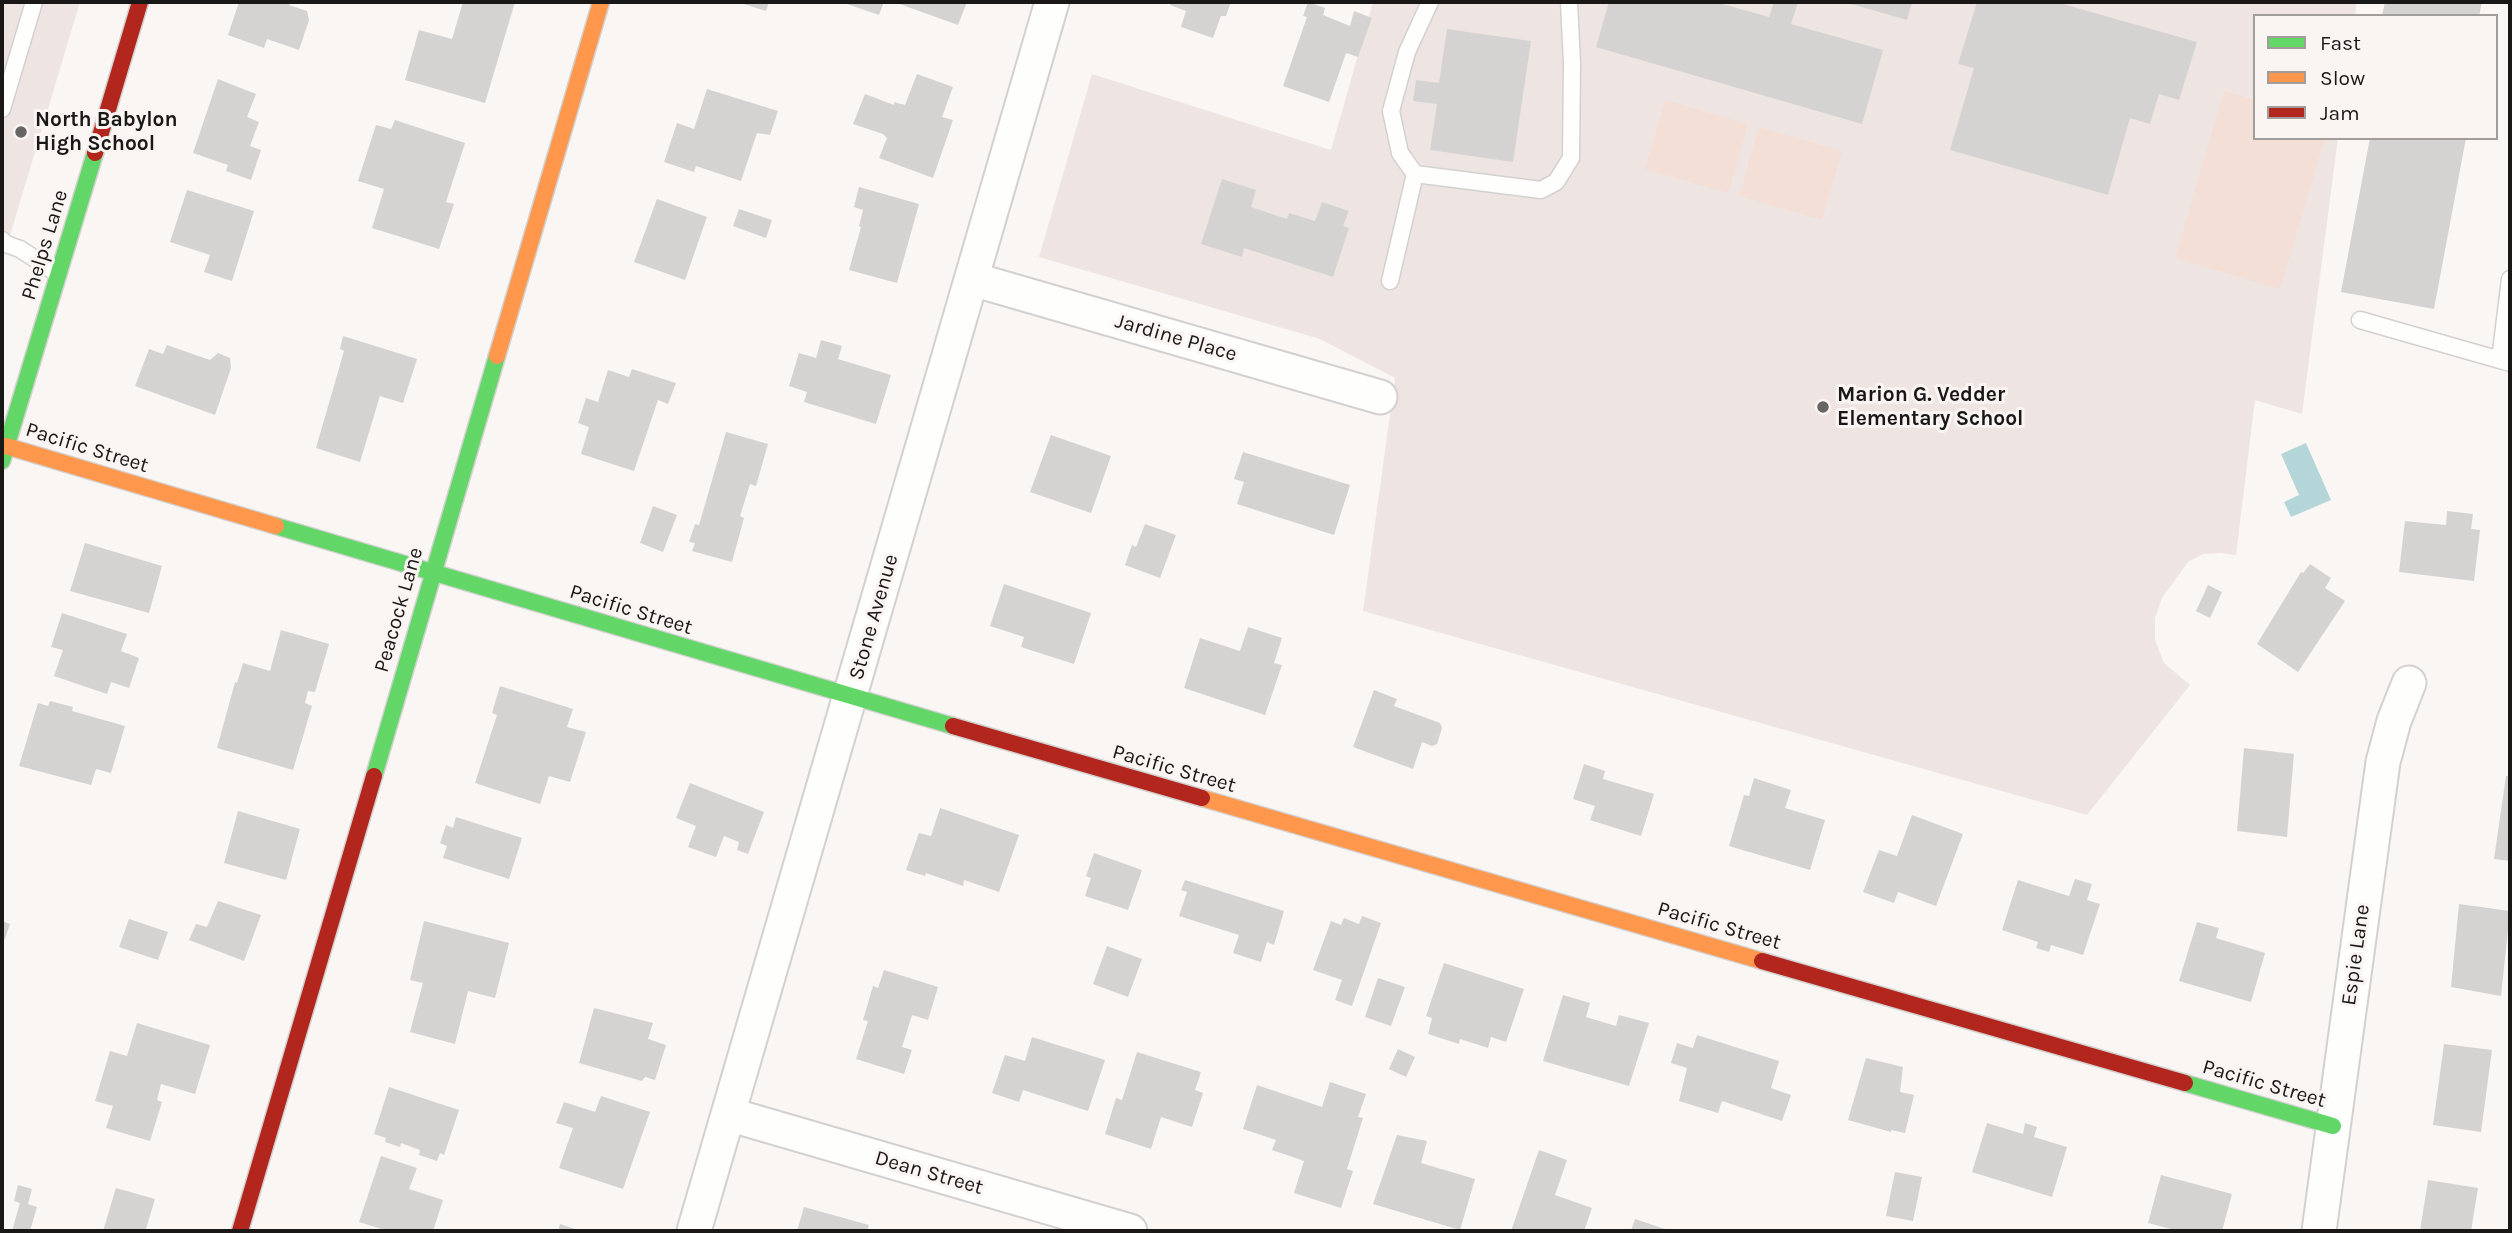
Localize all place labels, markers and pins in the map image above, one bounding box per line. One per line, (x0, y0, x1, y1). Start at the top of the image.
place label: North Babylon High School (35, 107, 178, 157)
marker: North Babylon High School (13, 124, 29, 140)
place label: Marion G. Vedder Elementary School (1837, 382, 2023, 432)
marker: Marion G. Vedder Elementary School (1815, 399, 1831, 415)

